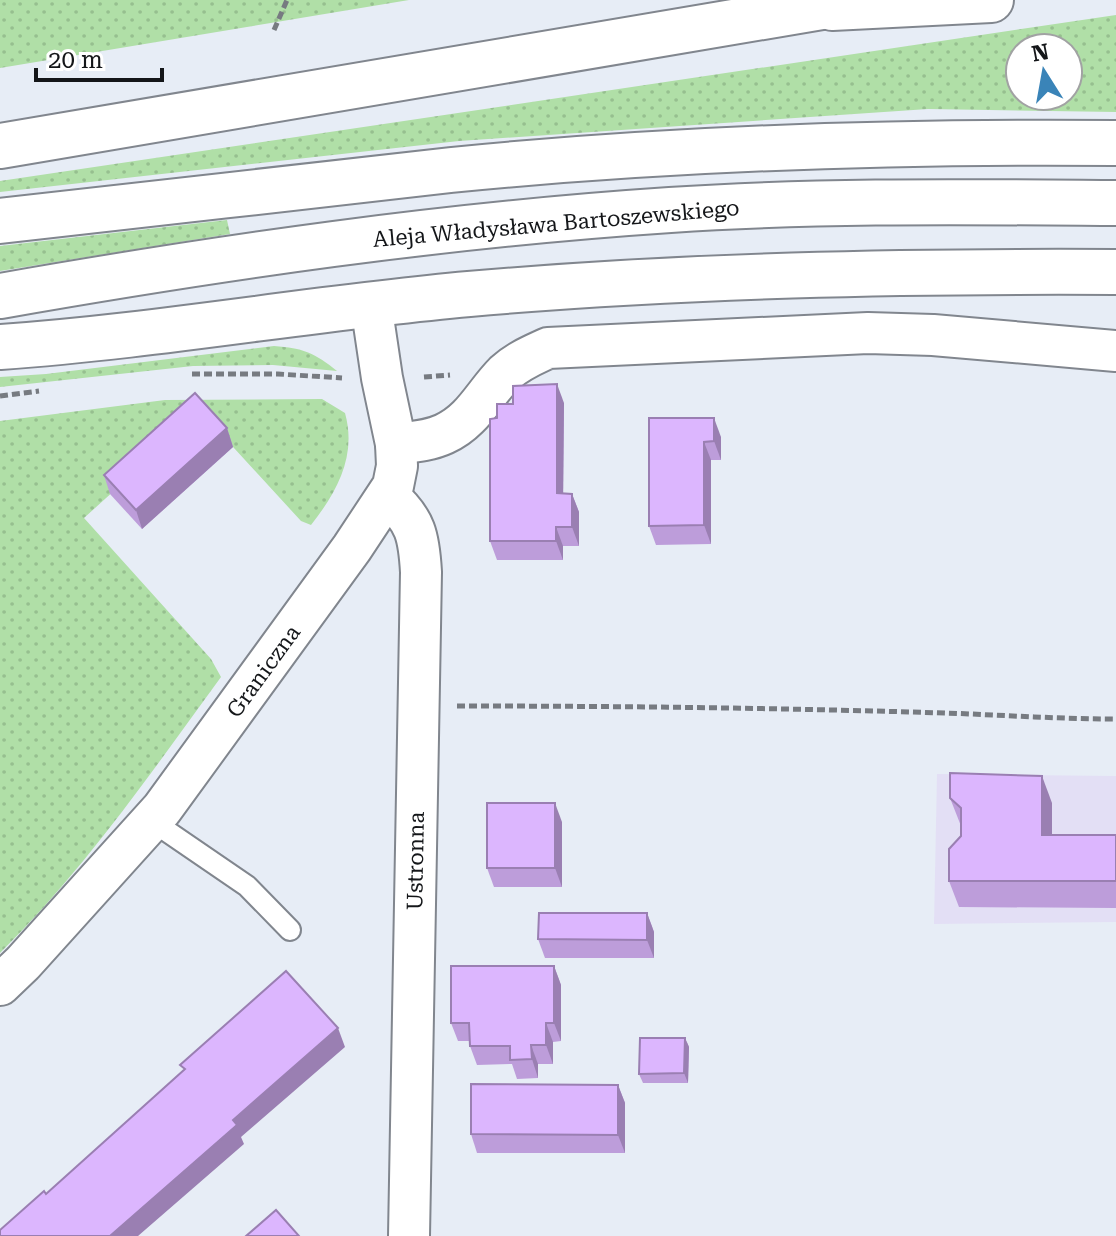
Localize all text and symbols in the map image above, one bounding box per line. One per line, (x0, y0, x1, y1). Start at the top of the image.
scale bar (36, 32, 162, 82)
north arrow (1004, 32, 1084, 112)
text: N (1030, 39, 1051, 67)
text: 20 m (48, 46, 103, 74)
street label: Aleja Władysława Bartoszewskiego (372, 195, 740, 252)
street label: Graniczna (222, 620, 305, 722)
street label: Ustronna (402, 811, 429, 911)

